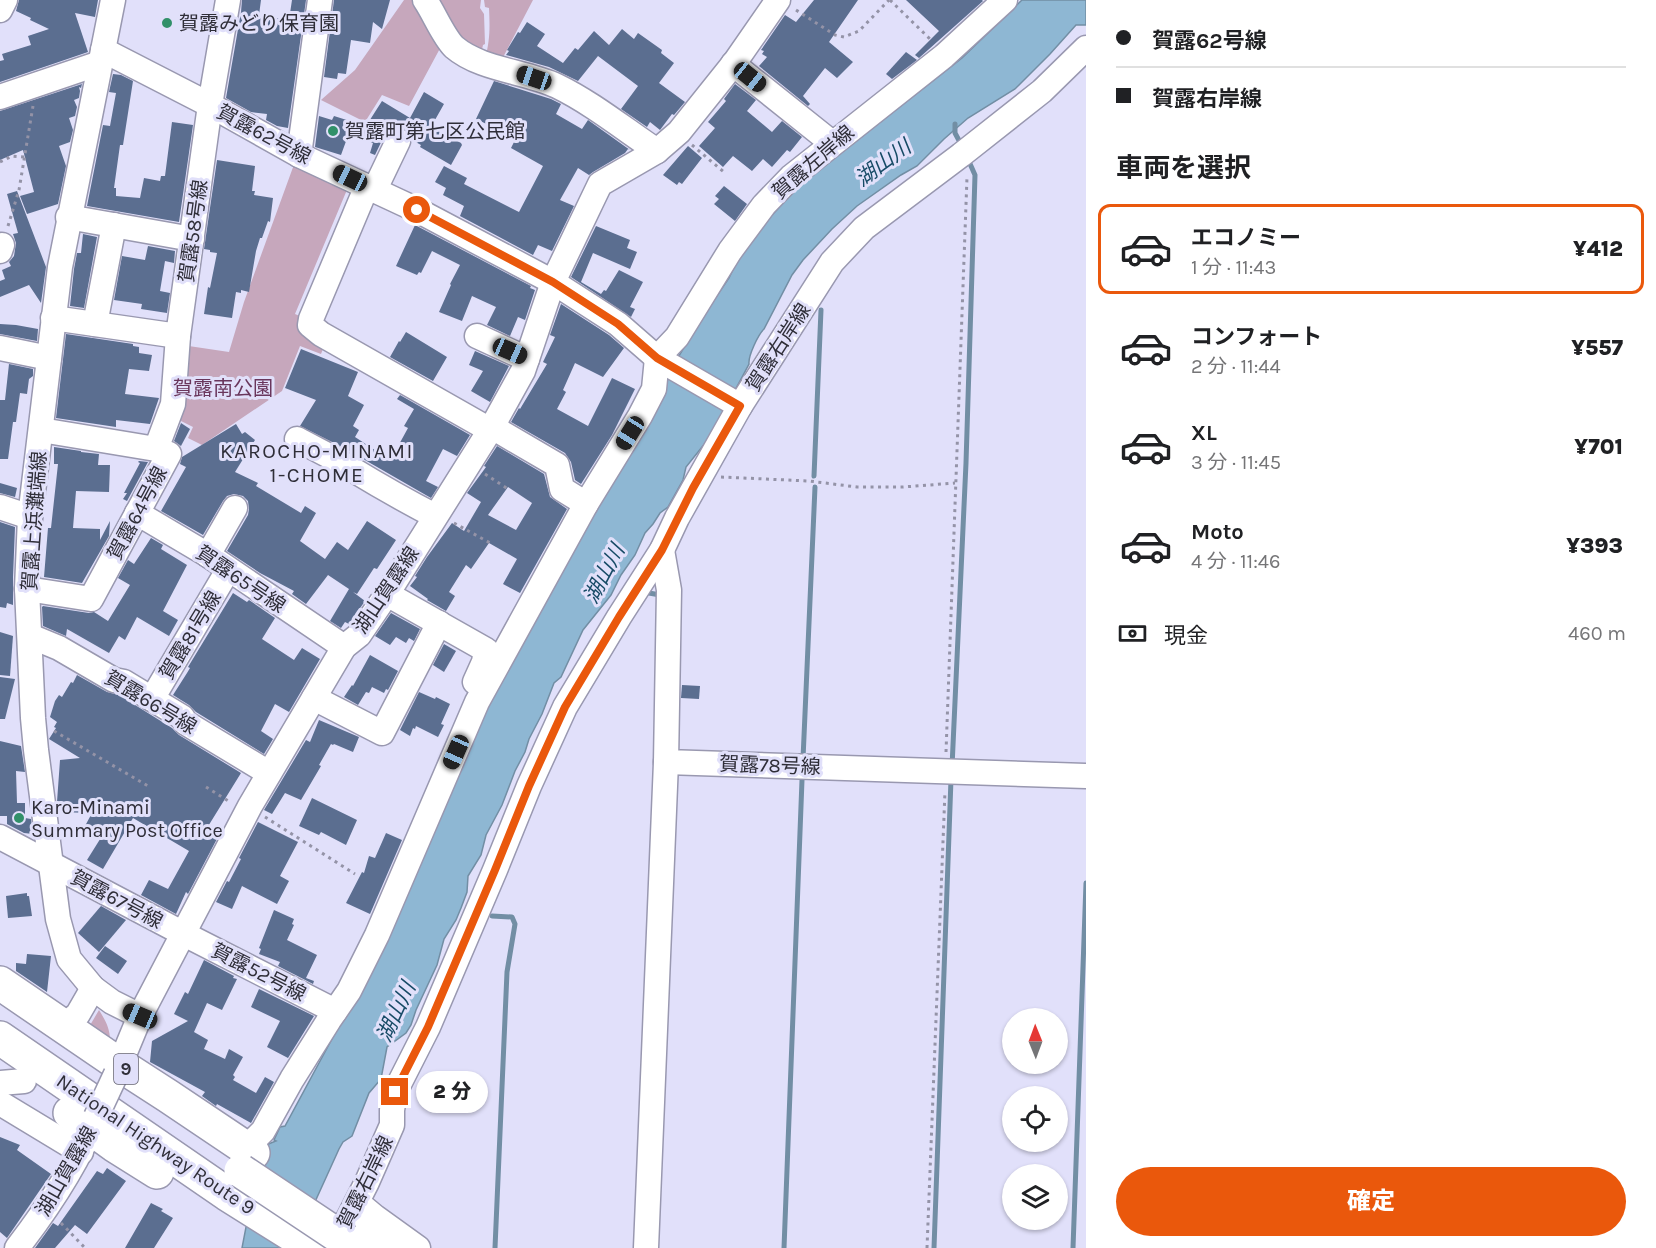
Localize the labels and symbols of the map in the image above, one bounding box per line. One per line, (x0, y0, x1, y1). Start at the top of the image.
place label: 賀露みどり保育園 (179, 12, 339, 35)
marker: 賀露みどり保育園 (160, 16, 174, 30)
car (730, 59, 770, 95)
car (514, 64, 554, 92)
street label: 賀露62号線 (213, 100, 315, 169)
place label: 賀露町第七区公民館 (345, 120, 525, 143)
street label: 賀露左岸線 (768, 121, 859, 204)
marker: 賀露町第七区公民館 (326, 124, 340, 138)
water label: 湖山川 (850, 134, 917, 191)
car (330, 162, 370, 194)
street label: 賀露58号線 (175, 178, 212, 284)
route start (403, 196, 430, 223)
street label: 賀露右岸線 (742, 299, 815, 395)
car (490, 335, 530, 367)
park label: 賀露南公園 (173, 377, 273, 400)
car (613, 413, 647, 453)
district label: KAROCHO-MINAMI 1-CHOME (220, 439, 414, 487)
street label: 賀露上浜灘端線 (18, 450, 51, 592)
street label: 賀露64号線 (103, 463, 172, 564)
water label: 湖山川 (579, 539, 630, 607)
street label: 賀露65号線 (192, 541, 290, 618)
street label: 湖山賀露線 (349, 542, 424, 638)
street label: 賀露81号線 (155, 587, 226, 684)
street label: 賀露66号線 (101, 666, 201, 739)
car (440, 732, 472, 772)
street label: 賀露78号線 (719, 752, 821, 779)
place label: Karo-Minami Summary Post Office (31, 796, 223, 842)
marker: Karo-Minami Summary Post Office (12, 811, 26, 825)
street label: 賀露67号線 (67, 866, 167, 933)
street label: 賀露52号線 (208, 939, 310, 1006)
water label: 湖山川 (372, 977, 421, 1046)
car (120, 1001, 160, 1031)
north arrow (1002, 1008, 1068, 1074)
road number: 9 (114, 1054, 138, 1084)
street label: National Highway Route 9 (52, 1069, 259, 1219)
callout: 2 分 (416, 1071, 488, 1113)
route end (381, 1078, 408, 1105)
street label: 湖山賀露線 (31, 1122, 101, 1220)
street label: 賀露右岸線 (333, 1132, 398, 1232)

